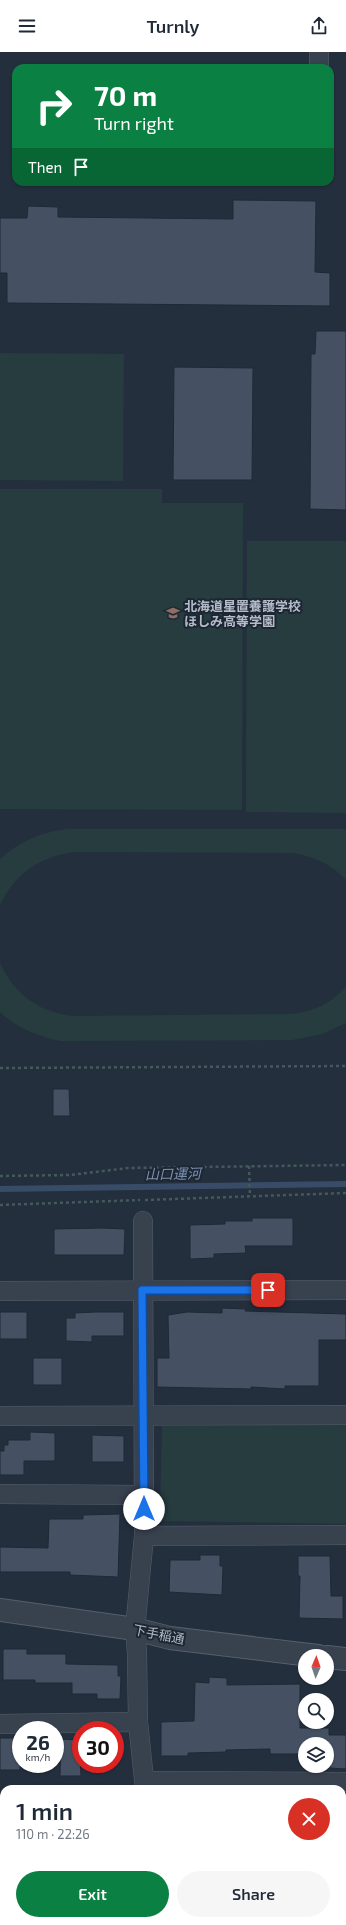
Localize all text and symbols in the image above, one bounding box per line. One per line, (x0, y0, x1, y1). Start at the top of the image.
icon: menu (16, 15, 38, 37)
text: Turnly (147, 15, 199, 37)
icon: share (308, 15, 330, 37)
text: 70 m (94, 78, 157, 112)
icon: right (28, 80, 80, 132)
text: Turn right (94, 112, 174, 134)
icon: arrive (70, 156, 92, 178)
text: Then (28, 158, 62, 176)
place label: 北海道星置養護学校 ほしみ高等学園 (184, 598, 301, 629)
school or university icon: 北海道星置養護学校 ほしみ高等学園 (165, 605, 181, 621)
water label: 山口運河 (145, 1164, 204, 1182)
pin (251, 1273, 285, 1307)
icon: arrive (257, 1279, 279, 1301)
position arrow (123, 1488, 165, 1530)
street label: 下手稲通 (132, 1621, 186, 1647)
north arrow (298, 1649, 334, 1685)
map controls (298, 1649, 334, 1773)
button: search (298, 1693, 334, 1729)
speed limit sign: 30 (72, 1721, 124, 1773)
text: 26 (26, 1730, 50, 1754)
button: layers (298, 1737, 334, 1773)
text: km/h (26, 1751, 50, 1763)
text: 1 min (16, 1796, 73, 1825)
button: close (288, 1798, 330, 1840)
text: 110 m · 22:26 (16, 1826, 90, 1842)
button: Exit (16, 1871, 169, 1917)
button: Share (177, 1871, 330, 1917)

